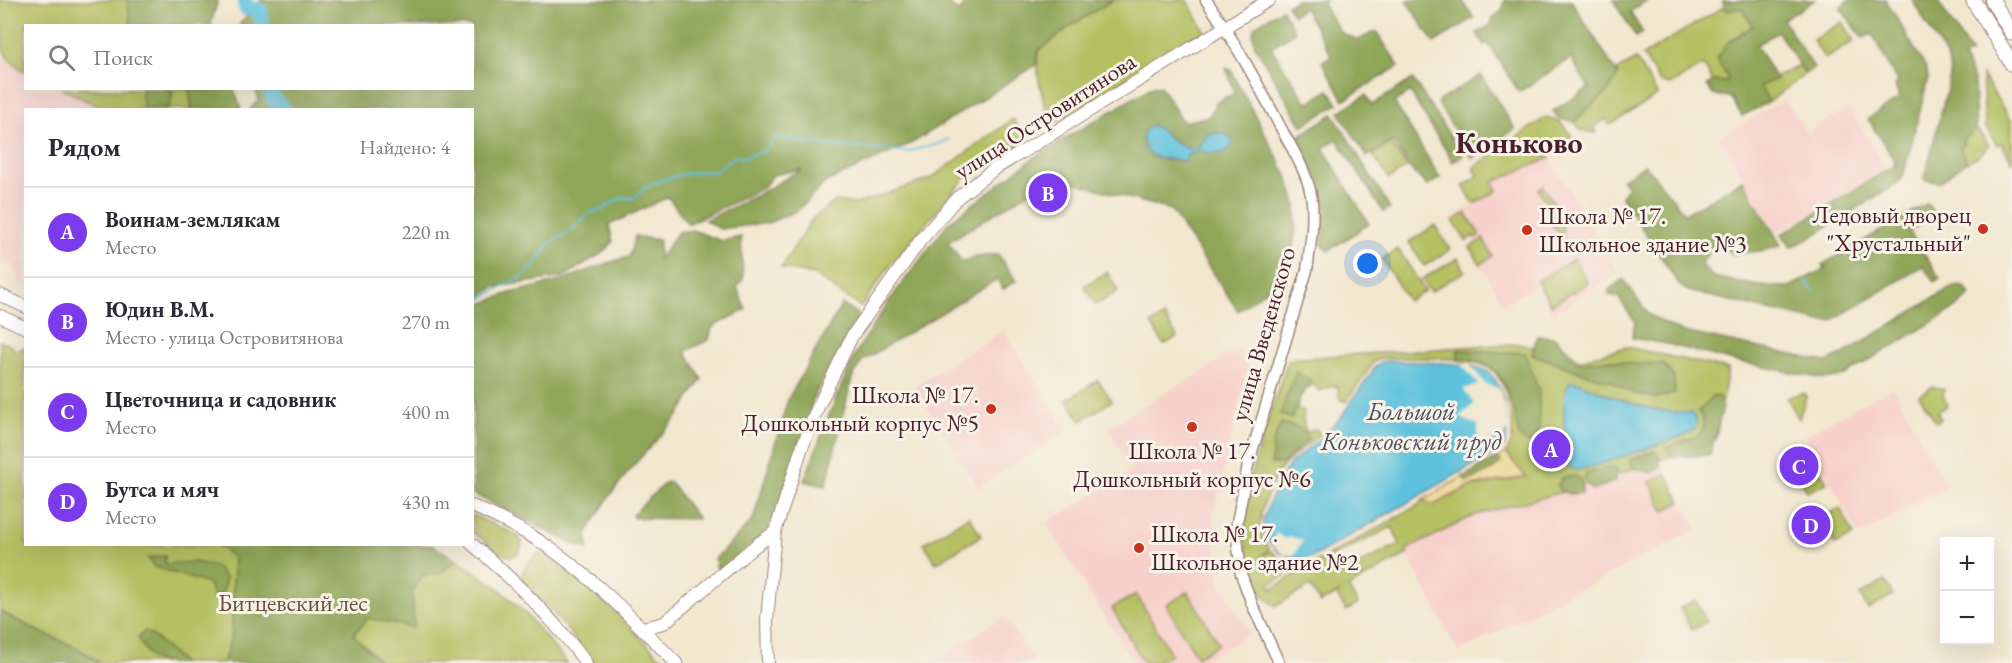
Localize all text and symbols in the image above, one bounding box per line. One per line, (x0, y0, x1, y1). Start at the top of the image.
search box (24, 24, 474, 90)
icon: search (45, 41, 78, 74)
text: Поиск (93, 43, 153, 72)
street label: улица Островитянова (948, 45, 1142, 186)
district label: Коньково (1455, 123, 1583, 162)
text: Рядом (48, 130, 121, 164)
text: Найдено: 4 (359, 134, 450, 160)
pin: B (1028, 170, 1068, 216)
place label: Ледовый дворец "Хрустальный" (1812, 199, 1972, 258)
place label: Школа № 17. Школьное здание №3 (1539, 200, 1746, 259)
text: Воинам-землякам (105, 205, 280, 234)
text: A (60, 219, 75, 245)
text: 220 m (402, 219, 450, 245)
marker: Ледовый дворец "Хрустальный" (1976, 222, 1990, 236)
marker: Школа № 17. Школьное здание №3 (1520, 223, 1534, 237)
text: Место (105, 234, 156, 260)
street label: улица Введенского (1223, 243, 1302, 425)
your location (1353, 249, 1382, 278)
text: Юдин В.М. (105, 295, 214, 324)
text: B (61, 309, 74, 335)
text: 270 m (402, 309, 450, 335)
text: Место · улица Островитянова (105, 324, 344, 350)
place label: Школа № 17. Дошкольный корпус №5 (742, 379, 979, 438)
text: Цветочница и садовник (105, 385, 336, 414)
water label: Большой Коньковский пруд (1319, 394, 1502, 458)
text: C (60, 399, 75, 425)
text: 400 m (402, 399, 450, 425)
marker: Школа № 17. Дошкольный корпус №5 (984, 402, 998, 416)
text: Место (105, 414, 156, 440)
marker: Школа № 17. Дошкольный корпус №6 (1185, 420, 1199, 434)
pin: A (1532, 426, 1570, 472)
place label: Школа № 17. Дошкольный корпус №6 (1073, 435, 1311, 494)
pin: C (1780, 444, 1818, 488)
text: Бутса и мяч (105, 475, 219, 504)
text: D (60, 489, 75, 515)
text: 430 m (402, 489, 450, 515)
pin: D (1792, 502, 1830, 548)
text: Место (105, 504, 156, 530)
place label: Школа № 17. Школьное здание №2 (1151, 518, 1359, 577)
map controls (1940, 537, 1994, 645)
button: + (1940, 537, 1994, 591)
marker: Школа № 17. Школьное здание №2 (1132, 541, 1146, 555)
park label: Битцевский лес (218, 587, 368, 618)
button: − (1940, 591, 1994, 645)

